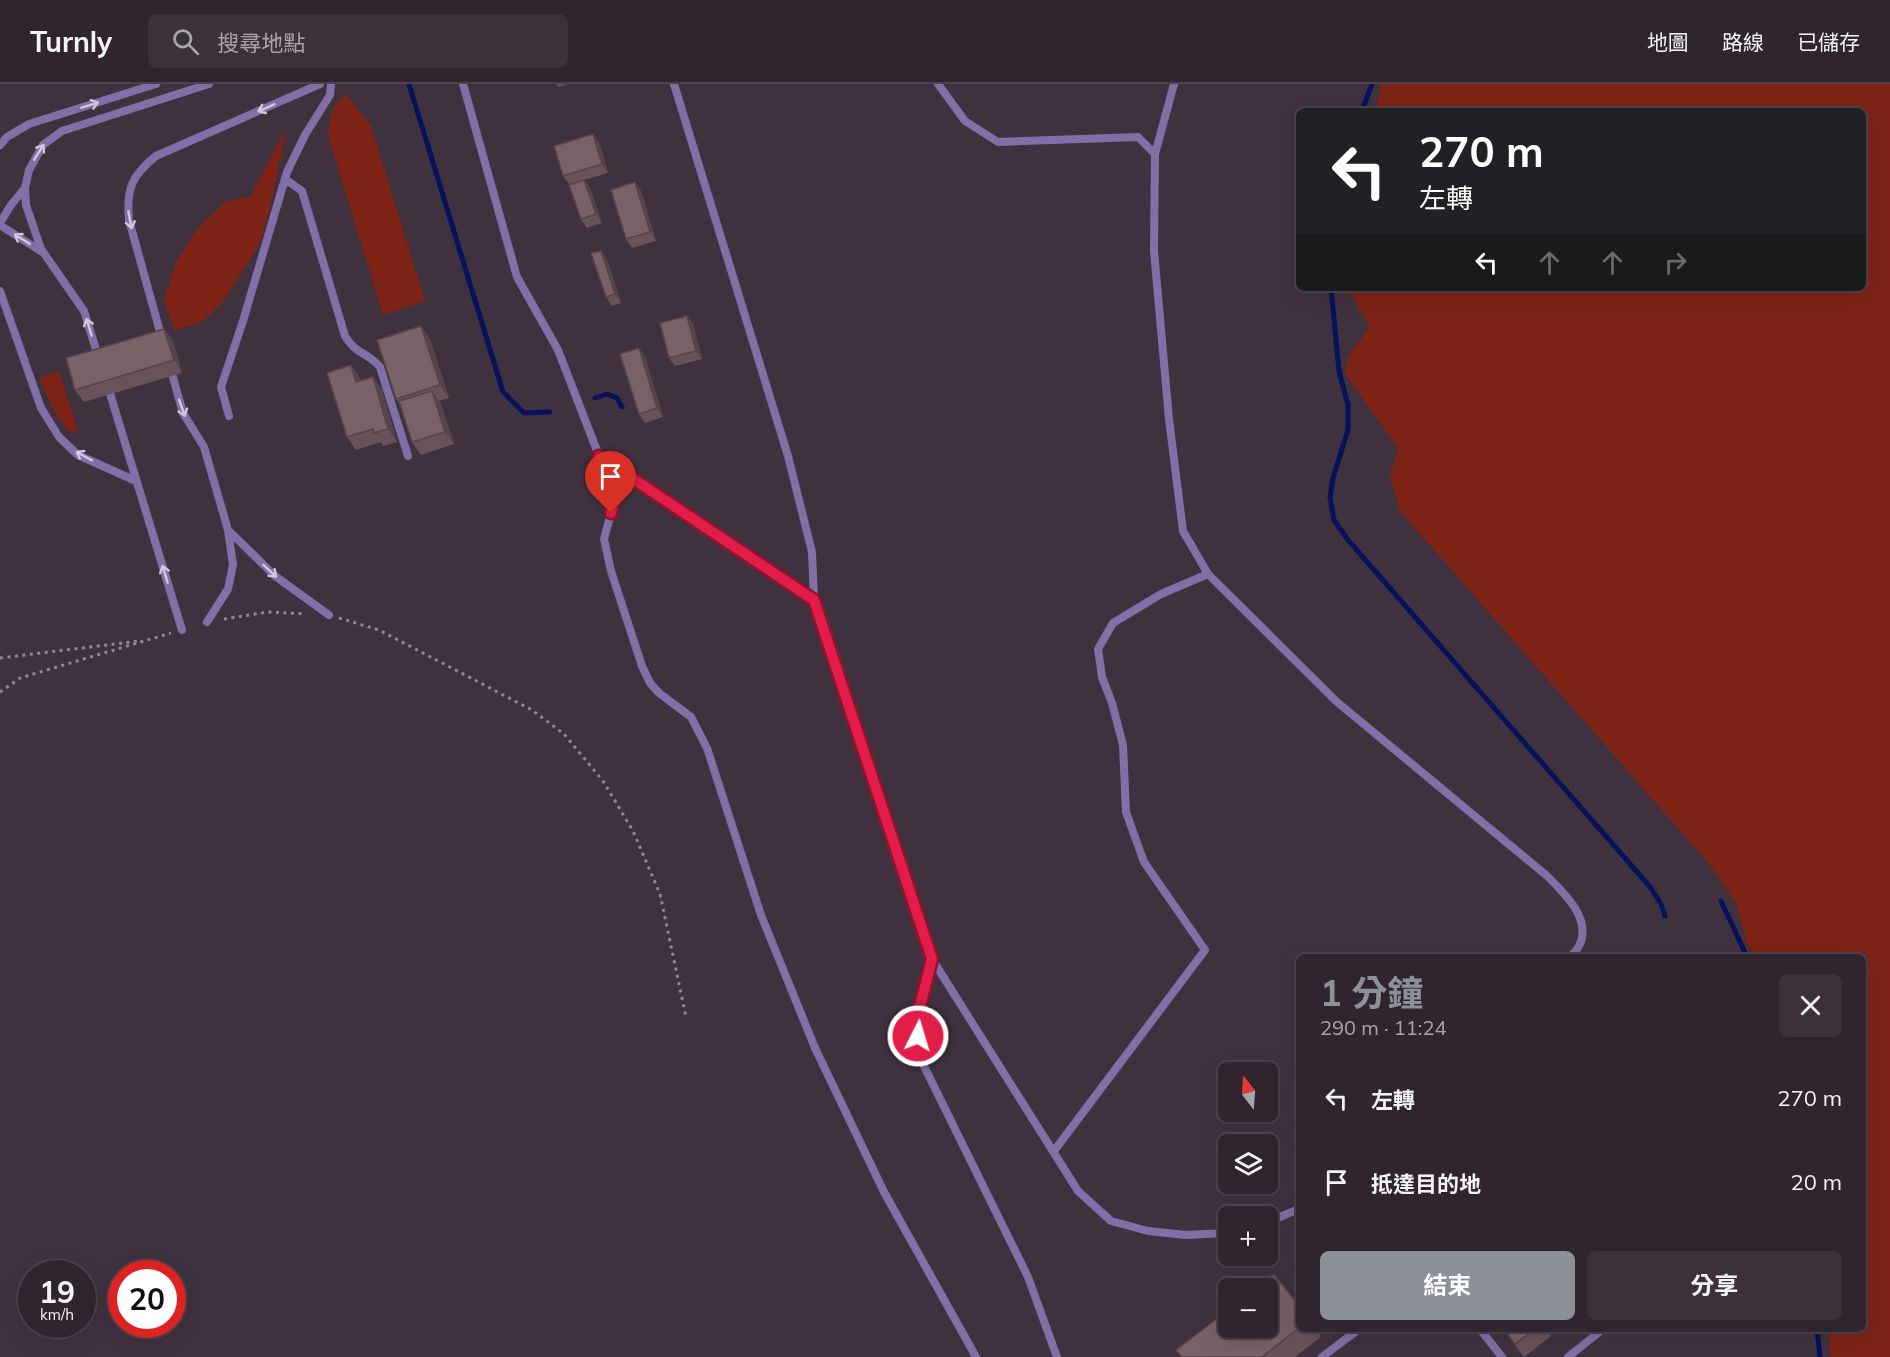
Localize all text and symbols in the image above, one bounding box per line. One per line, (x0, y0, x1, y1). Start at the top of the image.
search box (148, 14, 568, 68)
text: Turnly (30, 24, 112, 59)
icon: search (169, 25, 202, 58)
text: 搜尋地點 (217, 29, 305, 57)
text: 地圖 (1647, 29, 1689, 55)
text: 路線 (1722, 29, 1764, 55)
text: 已儲存 (1797, 29, 1860, 55)
one-way arrow (80, 99, 99, 110)
one-way arrow (257, 103, 275, 114)
text: 270 m (1419, 125, 1544, 178)
icon: left (1320, 132, 1398, 210)
one-way arrow (33, 144, 45, 161)
text: 左轉 (1419, 181, 1473, 215)
one-way arrow (125, 210, 136, 229)
one-way arrow (13, 232, 30, 245)
icon: left (1470, 246, 1503, 279)
icon: ahead (1533, 246, 1566, 279)
icon: ahead (1596, 246, 1629, 279)
icon: right (1659, 246, 1692, 279)
one-way arrow (83, 318, 94, 337)
one-way arrow (178, 398, 189, 416)
one-way arrow (75, 450, 93, 461)
pin (585, 451, 636, 513)
icon: arrive (594, 460, 627, 493)
one-way arrow (262, 564, 277, 578)
one-way arrow (159, 565, 170, 584)
text: 1 分鐘 (1320, 970, 1423, 1015)
button: close (1779, 974, 1842, 1037)
position arrow (886, 1004, 950, 1068)
text: 290 m · 11:24 (1320, 1015, 1446, 1040)
north arrow (1218, 1062, 1278, 1122)
map controls (1218, 1062, 1278, 1338)
icon: left (1320, 1082, 1353, 1115)
text: 270 m (1777, 1084, 1842, 1112)
text: 左轉 (1371, 1086, 1415, 1114)
button: layers (1218, 1134, 1278, 1194)
icon: arrive (1320, 1166, 1353, 1199)
text: 20 m (1791, 1168, 1842, 1196)
text: 抵達目的地 (1371, 1170, 1481, 1198)
button: + (1218, 1206, 1278, 1266)
button: 結束 (1320, 1251, 1575, 1320)
button: 分享 (1587, 1251, 1842, 1320)
speed limit sign: 20 (108, 1260, 186, 1338)
text: 19 (39, 1273, 75, 1311)
button: − (1218, 1278, 1278, 1338)
text: km/h (40, 1305, 74, 1324)

